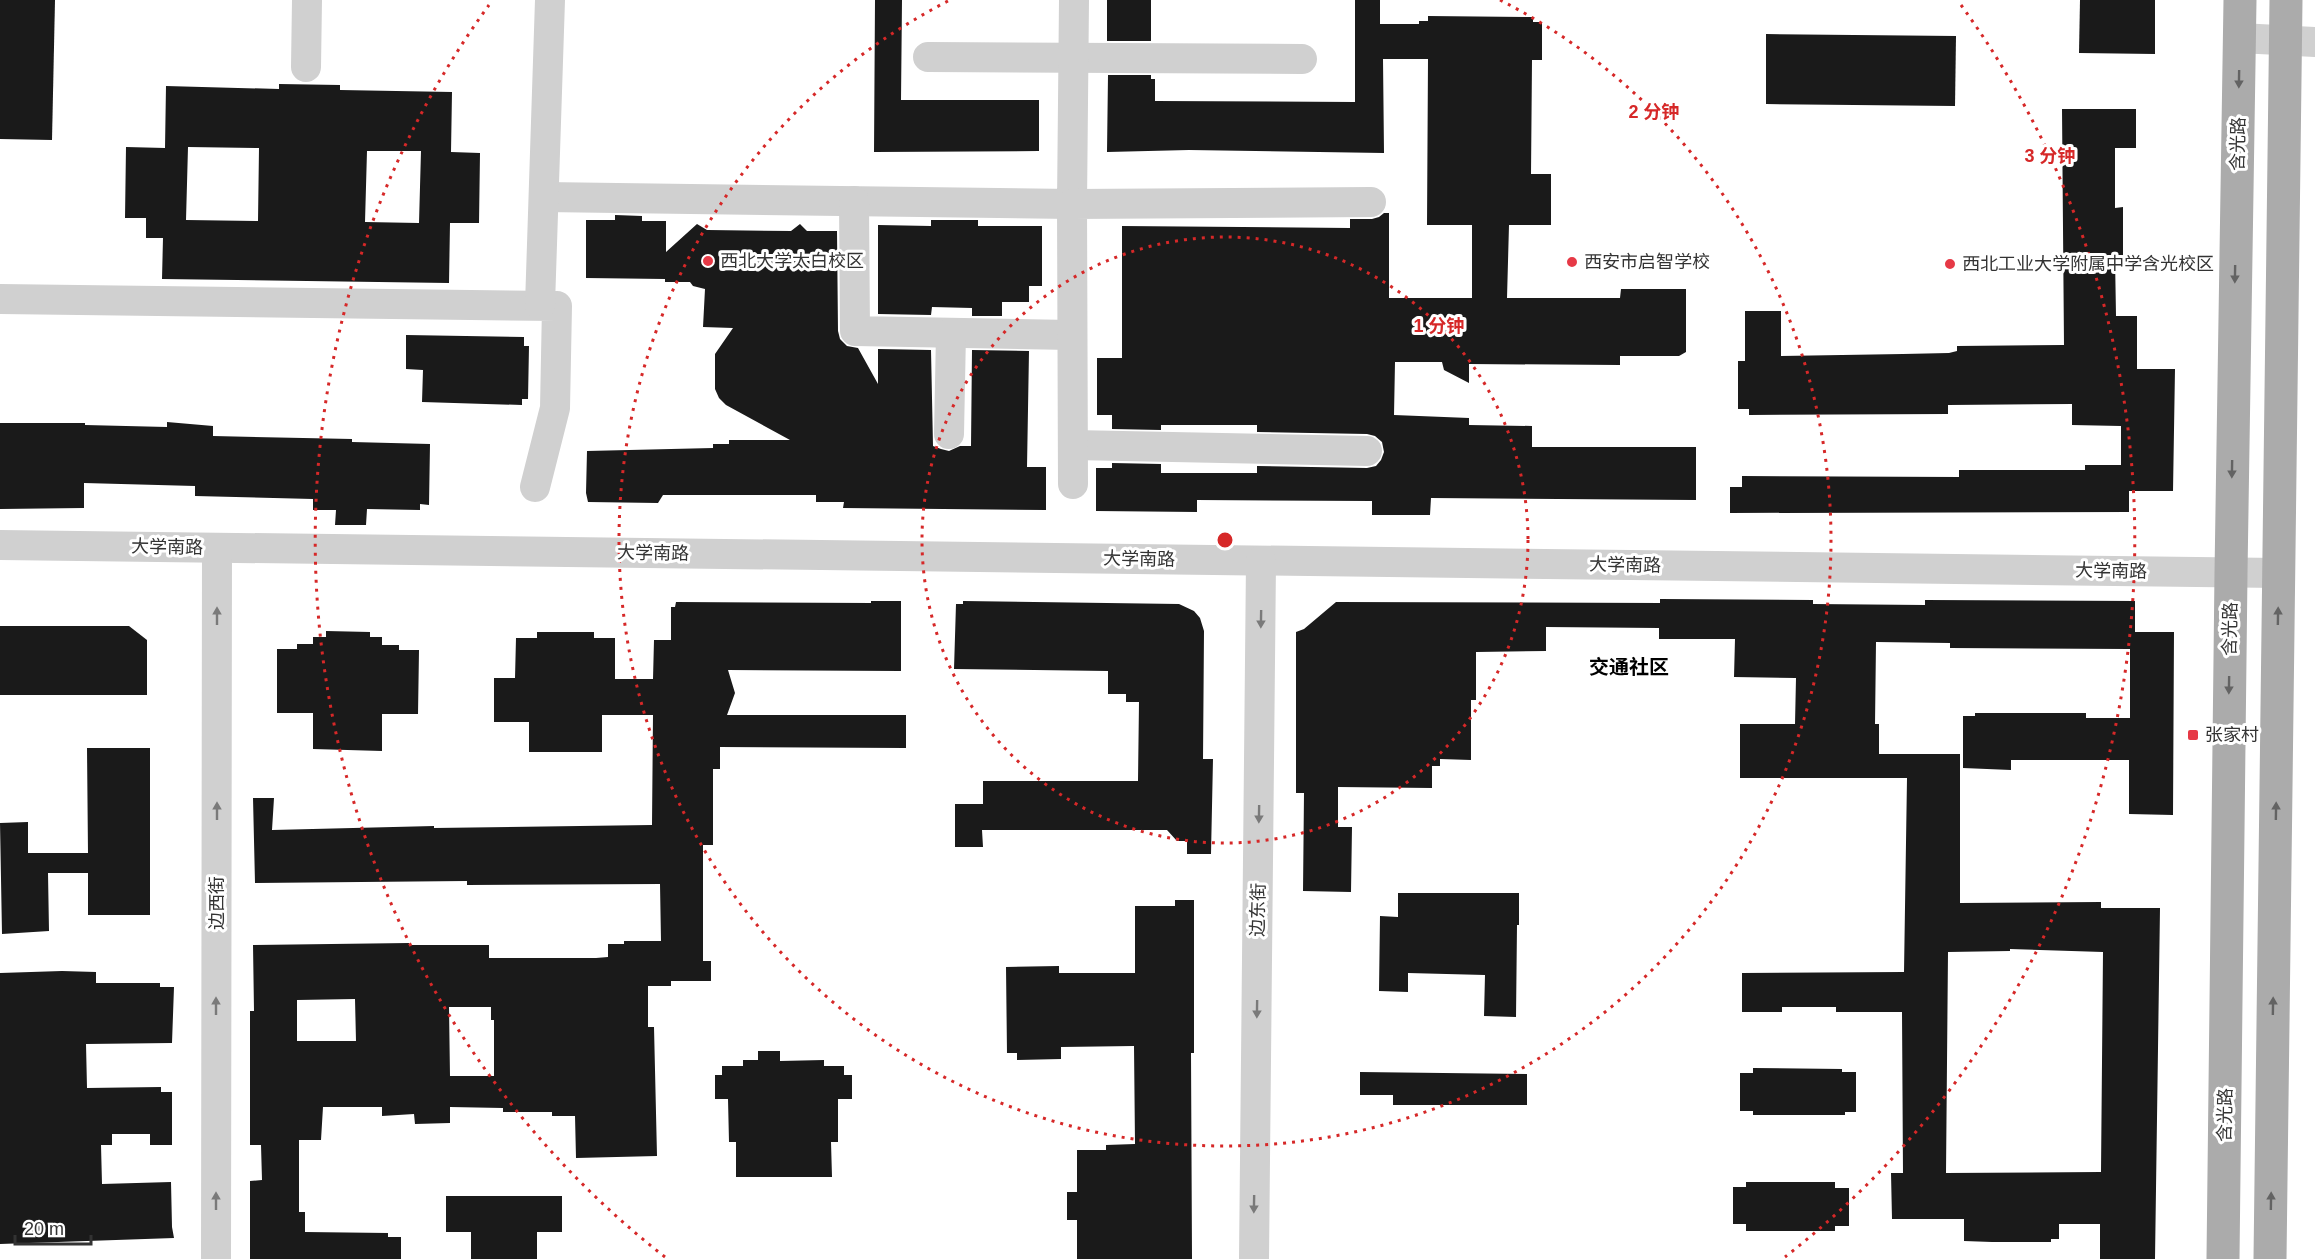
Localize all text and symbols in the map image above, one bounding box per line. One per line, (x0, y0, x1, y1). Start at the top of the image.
one-way arrow (2234, 70, 2243, 89)
text: 2 分钟 (1628, 102, 1680, 122)
street label: 含光路 (2228, 117, 2248, 171)
text: 3 分钟 (2024, 146, 2076, 166)
place label: 西北大学太白校区 (720, 251, 864, 271)
place label: 西安市启智学校 (1584, 252, 1710, 272)
marker: 西北大学太白校区 (701, 254, 715, 268)
place label: 西北工业大学附属中学含光校区 (1962, 254, 2214, 274)
marker: 西安市启智学校 (1565, 255, 1579, 269)
marker: 西北工业大学附属中学含光校区 (1943, 257, 1957, 271)
one-way arrow (2231, 265, 2240, 284)
text: 1 分钟 (1413, 316, 1465, 336)
one-way arrow (2227, 460, 2237, 479)
centre of rings (1215, 530, 1235, 550)
street label: 大学南路 (131, 536, 203, 558)
street label: 大学南路 (617, 542, 689, 564)
street label: 大学南路 (1103, 548, 1175, 570)
street label: 大学南路 (1589, 554, 1661, 576)
street label: 大学南路 (2075, 560, 2147, 582)
street label: 含光路 (2220, 602, 2240, 656)
one-way arrow (212, 606, 222, 625)
one-way arrow (2273, 606, 2283, 625)
one-way arrow (1256, 610, 1266, 629)
district label: 交通社区 (1589, 656, 1669, 678)
one-way arrow (2224, 676, 2234, 695)
place label: 张家村 (2205, 725, 2259, 745)
marker: 张家村 (2186, 728, 2200, 742)
one-way arrow (212, 801, 222, 820)
one-way arrow (2271, 801, 2281, 820)
one-way arrow (1254, 805, 1264, 824)
street label: 边西街 (207, 876, 227, 930)
street label: 边东街 (1248, 883, 1268, 937)
one-way arrow (211, 996, 221, 1015)
one-way arrow (2269, 996, 2278, 1015)
one-way arrow (1252, 1000, 1261, 1019)
street label: 含光路 (2215, 1088, 2235, 1142)
one-way arrow (211, 1191, 221, 1210)
one-way arrow (2266, 1191, 2276, 1210)
one-way arrow (1250, 1195, 1259, 1214)
scale bar (15, 1208, 92, 1246)
text: 20 m (24, 1219, 64, 1239)

